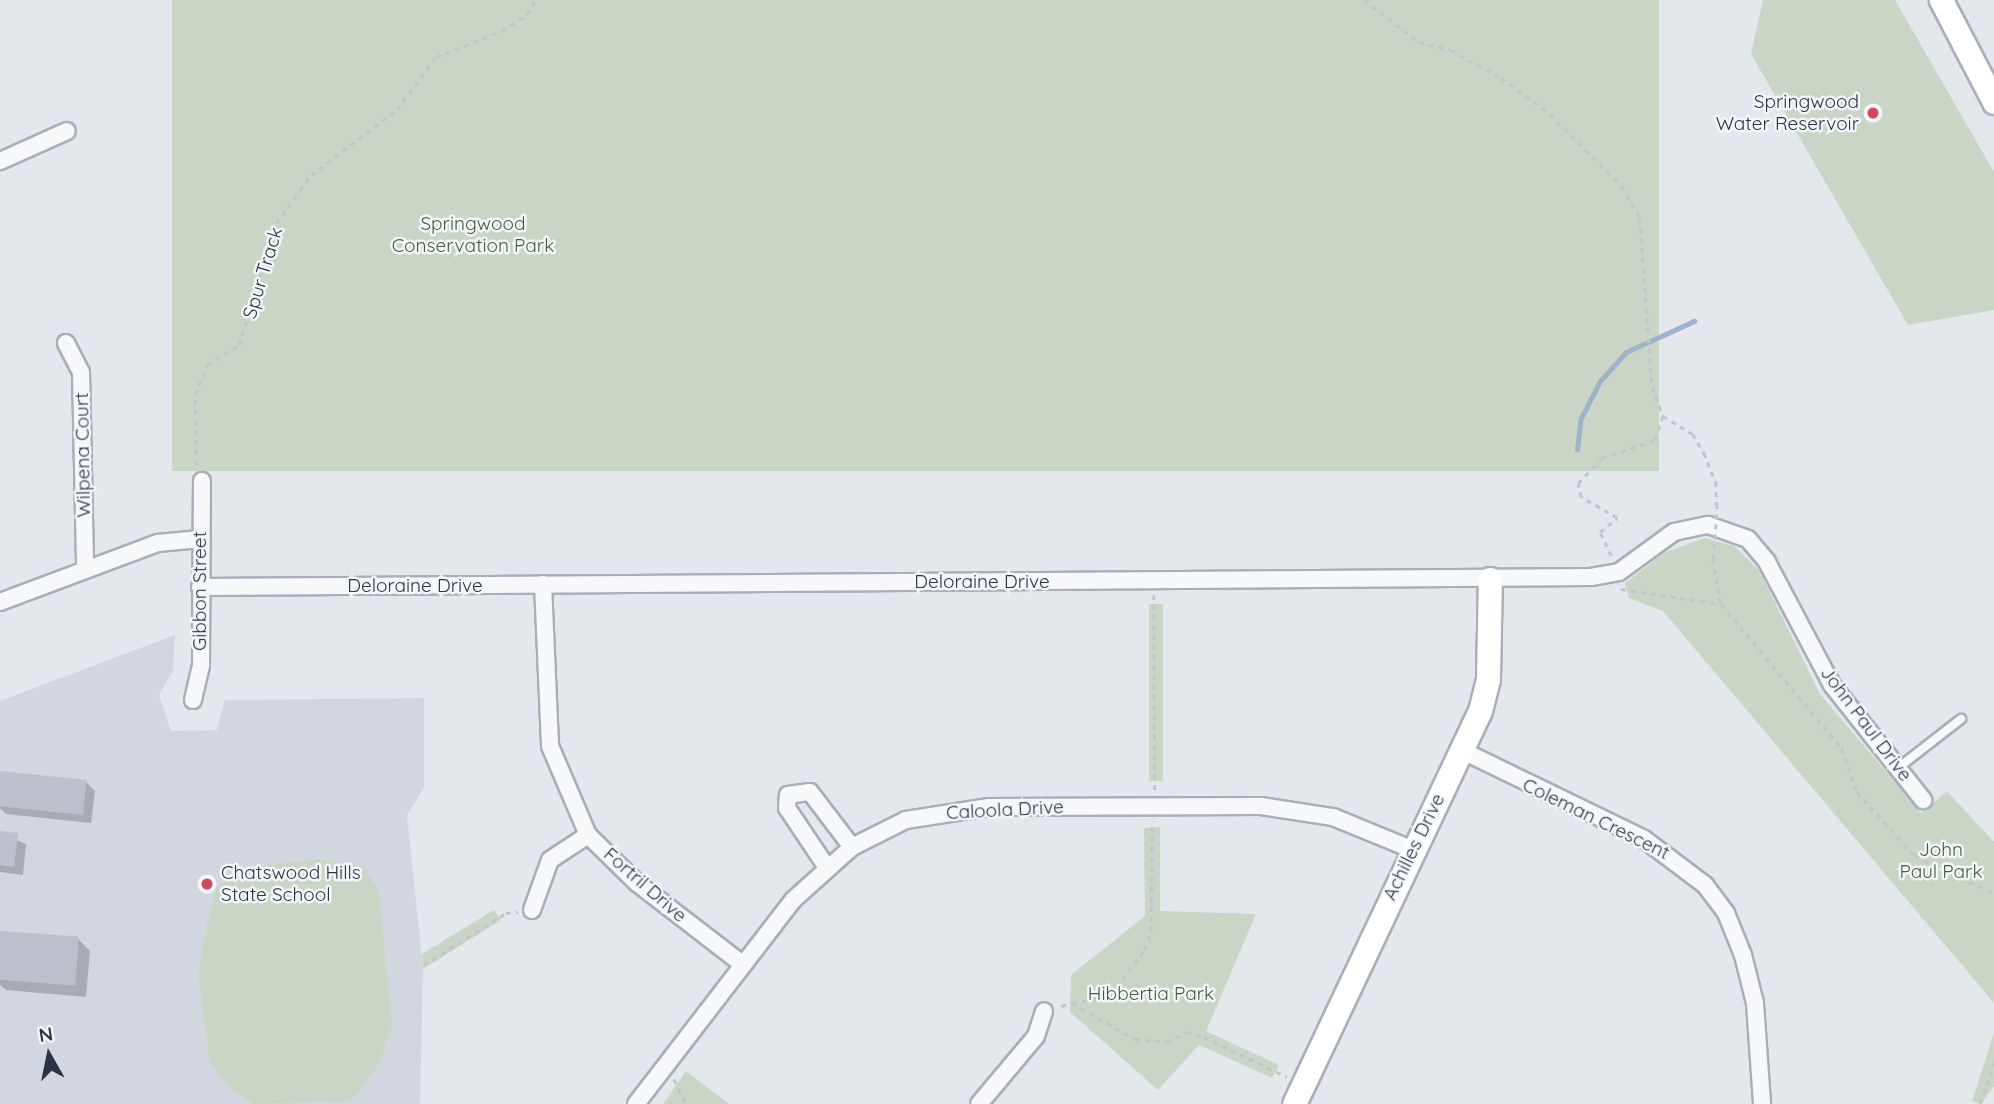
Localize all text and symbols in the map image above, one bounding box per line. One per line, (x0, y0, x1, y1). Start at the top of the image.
place label: Springwood Water Reservoir (1716, 91, 1859, 135)
marker: Springwood Water Reservoir (1865, 105, 1881, 121)
park label: Springwood Conservation Park (392, 213, 554, 257)
street label: Spur Track (238, 225, 288, 321)
street label: Wilpena Court (71, 392, 95, 518)
street label: Gibbon Street (189, 531, 211, 651)
street label: Deloraine Drive (914, 571, 1050, 593)
street label: Deloraine Drive (347, 575, 483, 597)
street label: John Paul Drive (1815, 662, 1917, 786)
street label: Coleman Crescent (1519, 774, 1673, 864)
street label: Achilles Drive (1378, 790, 1450, 904)
street label: Caloola Drive (946, 796, 1064, 824)
park label: John Paul Park (1899, 839, 1983, 883)
street label: Fortril Drive (599, 843, 691, 927)
place label: Chatswood Hills State School (221, 862, 361, 906)
marker: Chatswood Hills State School (199, 876, 215, 892)
park label: Hibbertia Park (1088, 983, 1214, 1005)
north arrow (14, 1020, 84, 1090)
text: N (37, 1021, 54, 1047)

